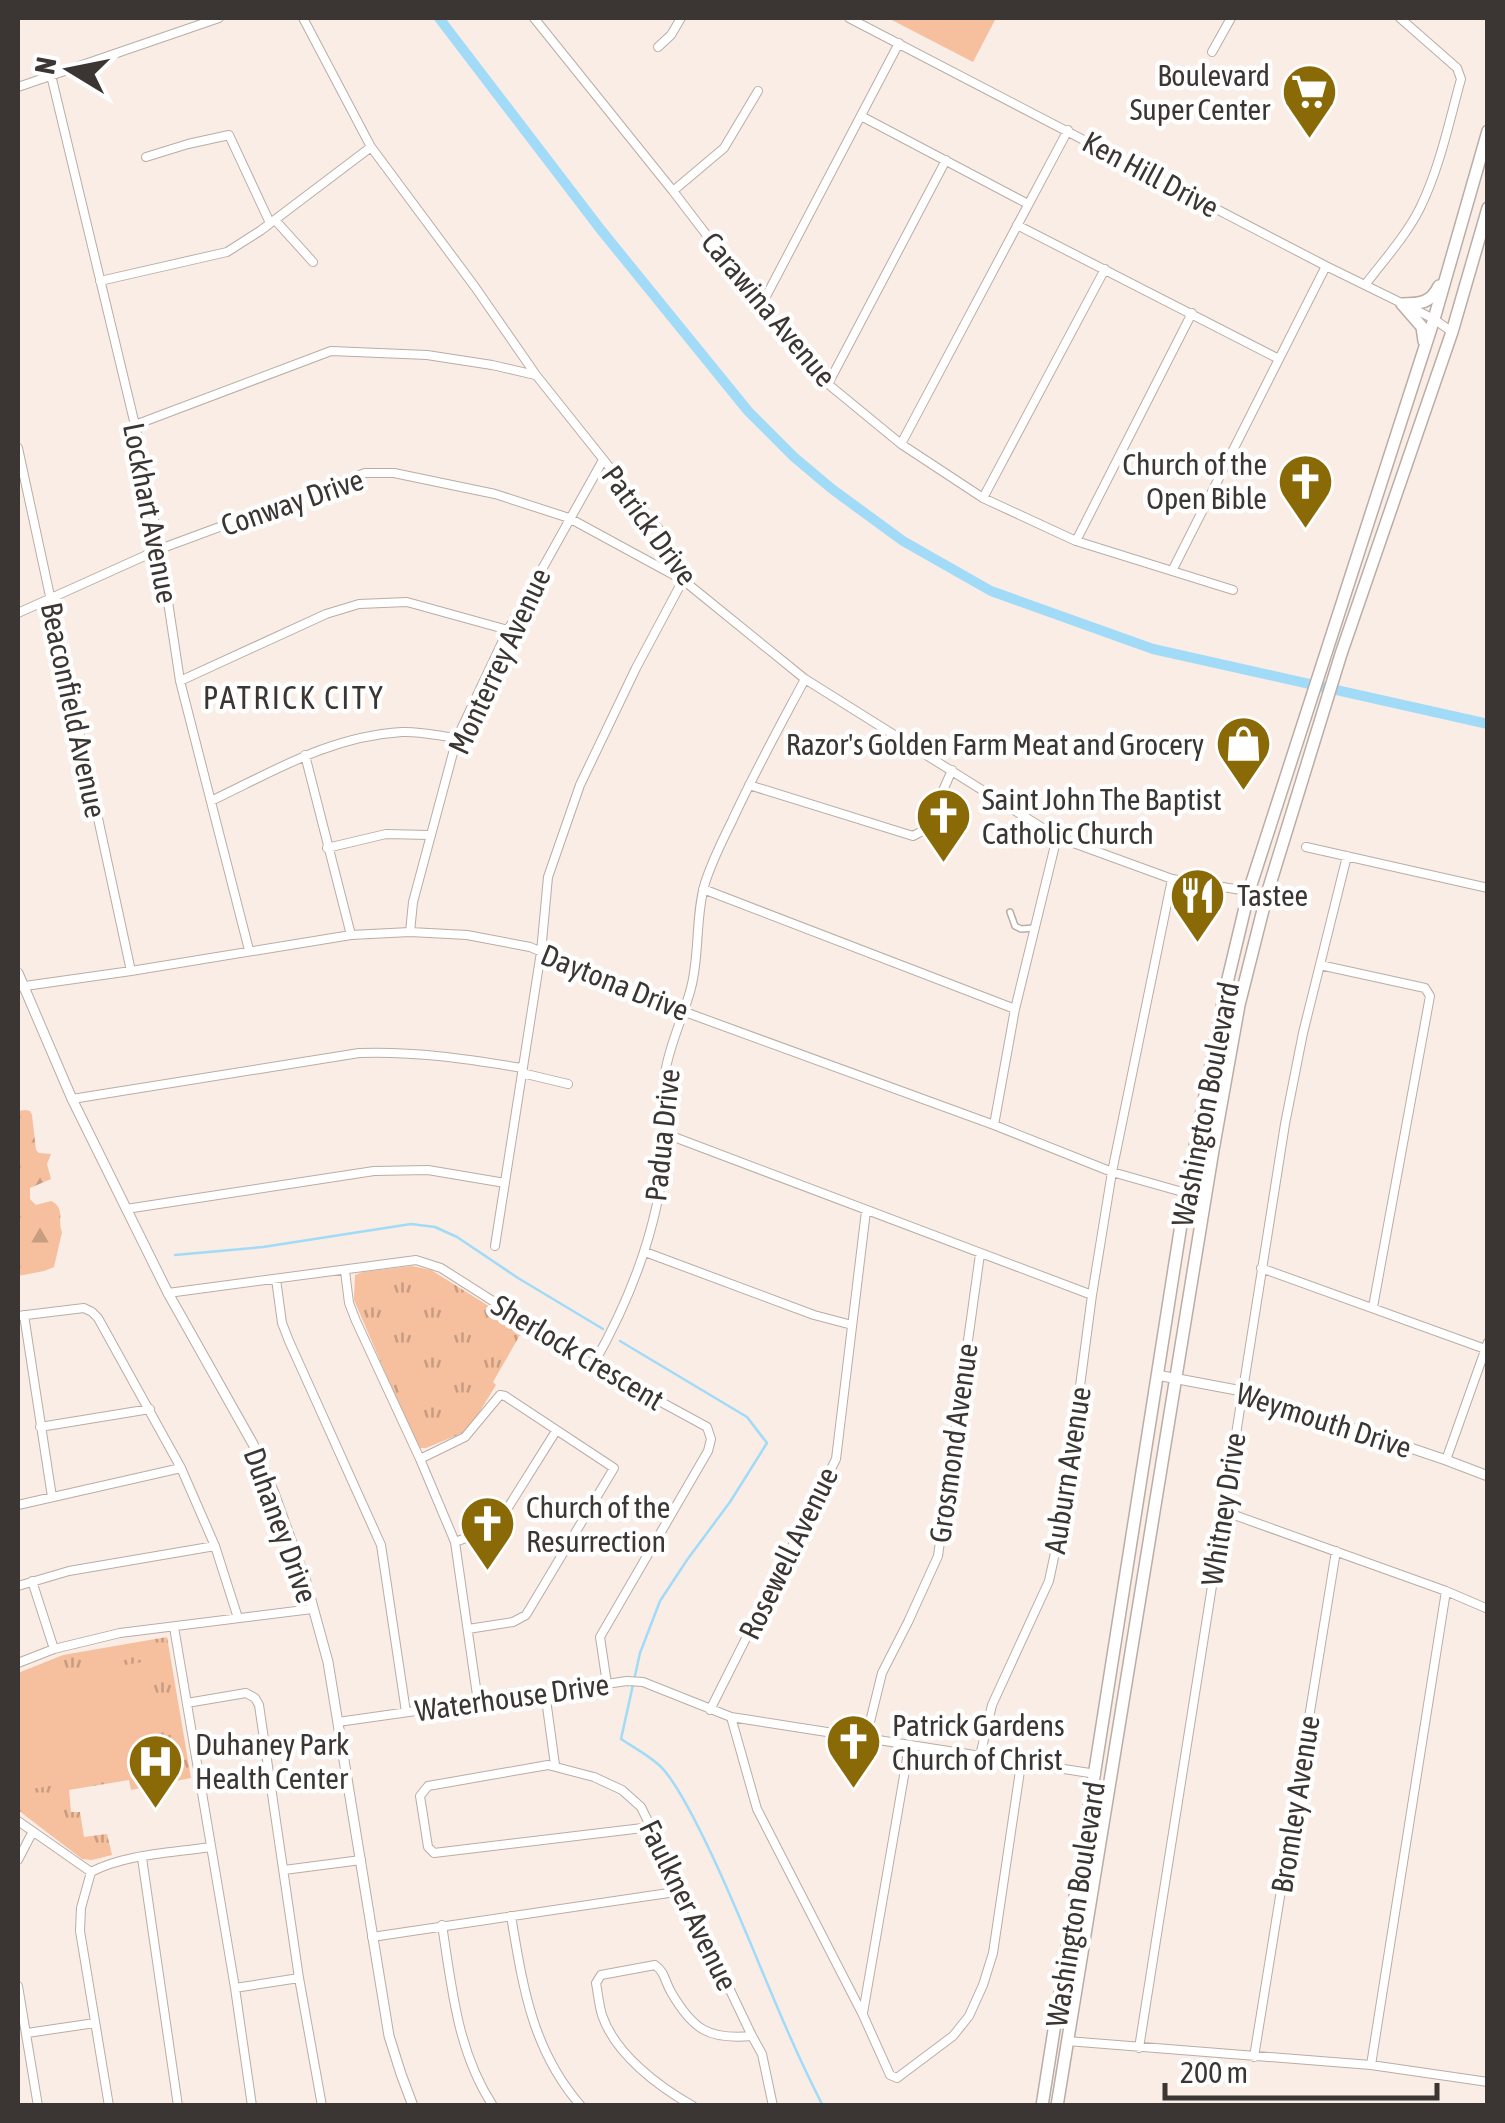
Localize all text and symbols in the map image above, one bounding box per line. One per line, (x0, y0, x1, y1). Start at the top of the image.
north arrow (20, 20, 120, 120)
text: N (28, 55, 63, 77)
place label: Boulevard Super Center (1130, 58, 1271, 126)
supermarket icon: Boulevard Super Center (1279, 62, 1339, 141)
street label: Ken Hill Drive (1077, 124, 1225, 224)
street label: Carawina Avenue (695, 225, 843, 393)
street label: Lockhart Avenue (117, 420, 185, 606)
place label: Church of the Open Bible (1123, 447, 1267, 515)
church icon: Church of the Open Bible (1276, 451, 1336, 530)
street label: Patrick Drive (595, 459, 705, 591)
street label: Conway Drive (216, 462, 368, 542)
street label: Monterrey Avenue (441, 563, 557, 759)
street label: Beaconfield Avenue (35, 599, 113, 821)
district label: PATRICK CITY (203, 679, 385, 716)
shop icon: Razor's Golden Farm Meat and Grocery (1213, 714, 1273, 793)
place label: Razor's Golden Farm Meat and Grocery (786, 727, 1204, 761)
place label: Saint John The Baptist Catholic Church (982, 782, 1222, 850)
church icon: Saint John The Baptist Catholic Church (913, 786, 973, 865)
restaurant icon: Tastee (1168, 865, 1228, 944)
place label: Tastee (1237, 878, 1308, 912)
street label: Daytona Drive (536, 937, 694, 1027)
street label: Washington Boulevard (1165, 979, 1245, 1229)
street label: Padua Drive (638, 1067, 686, 1203)
street label: Sherlock Crescent (486, 1287, 670, 1417)
street label: Grosmond Avenue (922, 1341, 984, 1545)
street label: Weymouth Drive (1232, 1376, 1416, 1464)
street label: Auburn Avenue (1037, 1384, 1097, 1556)
street label: Whitney Drive (1194, 1430, 1252, 1588)
street label: Duhaney Drive (237, 1443, 325, 1607)
street label: Rosewell Avenue (732, 1461, 844, 1645)
place label: Church of the Resurrection (526, 1490, 670, 1558)
church icon: Church of the Resurrection (457, 1494, 517, 1573)
street label: Waterhouse Drive (413, 1667, 611, 1727)
place label: Patrick Gardens Church of Christ (892, 1708, 1065, 1776)
church icon: Patrick Gardens Church of Christ (823, 1712, 883, 1791)
street label: Bromley Avenue (1264, 1713, 1326, 1895)
place label: Duhaney Park Health Center (195, 1727, 349, 1795)
hospital icon: Duhaney Park Health Center (126, 1731, 186, 1810)
street label: Washington Boulevard (1039, 1779, 1111, 2029)
street label: Faulkner Avenue (633, 1814, 745, 1996)
scale bar (1165, 2038, 1438, 2100)
text: 200 m (1180, 2055, 1248, 2089)

